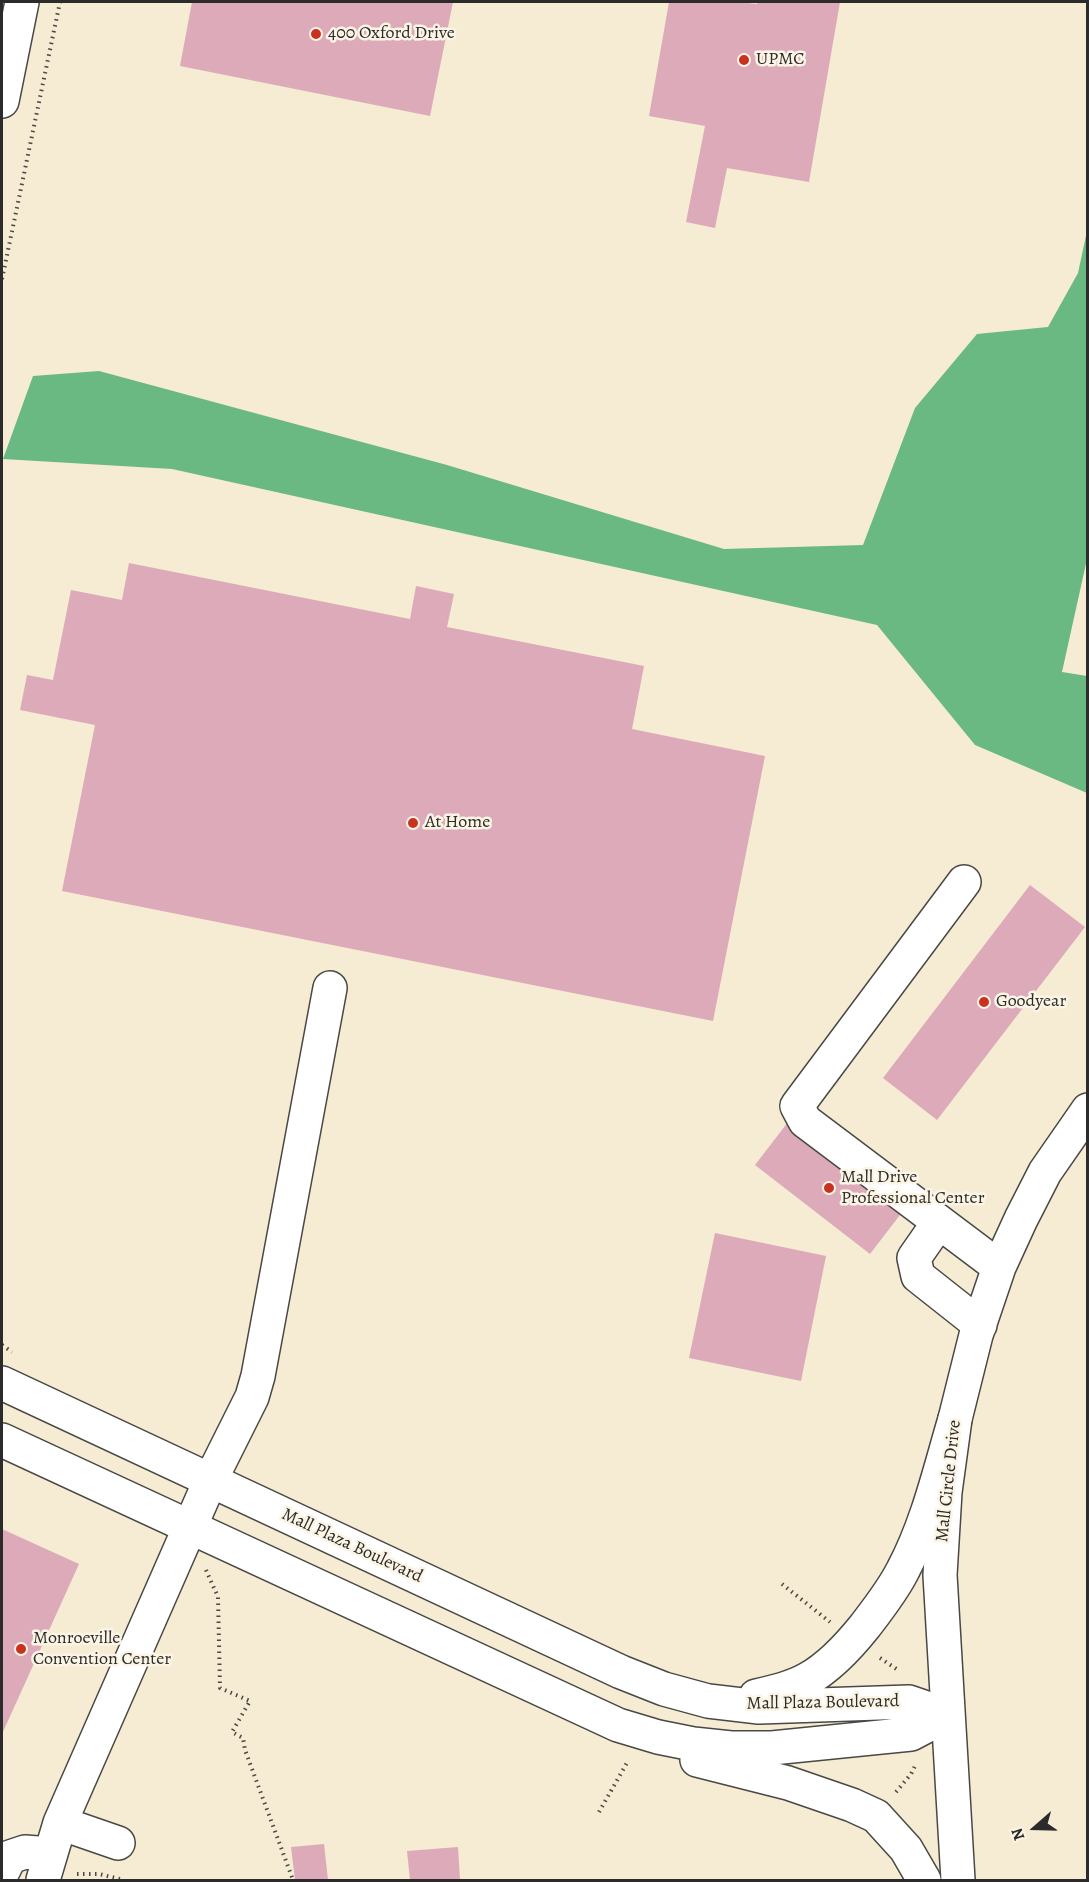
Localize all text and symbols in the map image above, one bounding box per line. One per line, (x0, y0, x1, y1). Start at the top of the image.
place label: 400 Oxford Drive (328, 23, 455, 45)
marker: 400 Oxford Drive (309, 27, 323, 41)
place label: UPMC (756, 49, 805, 71)
marker: UPMC (737, 53, 751, 67)
place label: At Home (425, 812, 490, 834)
marker: At Home (406, 816, 420, 830)
place label: Goodyear (996, 991, 1066, 1013)
marker: Goodyear (977, 995, 991, 1009)
place label: Mall Drive Professional Center (841, 1167, 985, 1210)
marker: Mall Drive Professional Center (822, 1181, 836, 1195)
street label: Mall Circle Drive (932, 1419, 966, 1543)
street label: Mall Plaza Boulevard (278, 1504, 426, 1588)
place label: Monroeville Convention Center (33, 1628, 171, 1670)
marker: Monroeville Convention Center (14, 1642, 28, 1656)
street label: Mall Plaza Boulevard (746, 1691, 900, 1715)
north arrow (1005, 1798, 1065, 1858)
text: N (1006, 1825, 1030, 1843)

